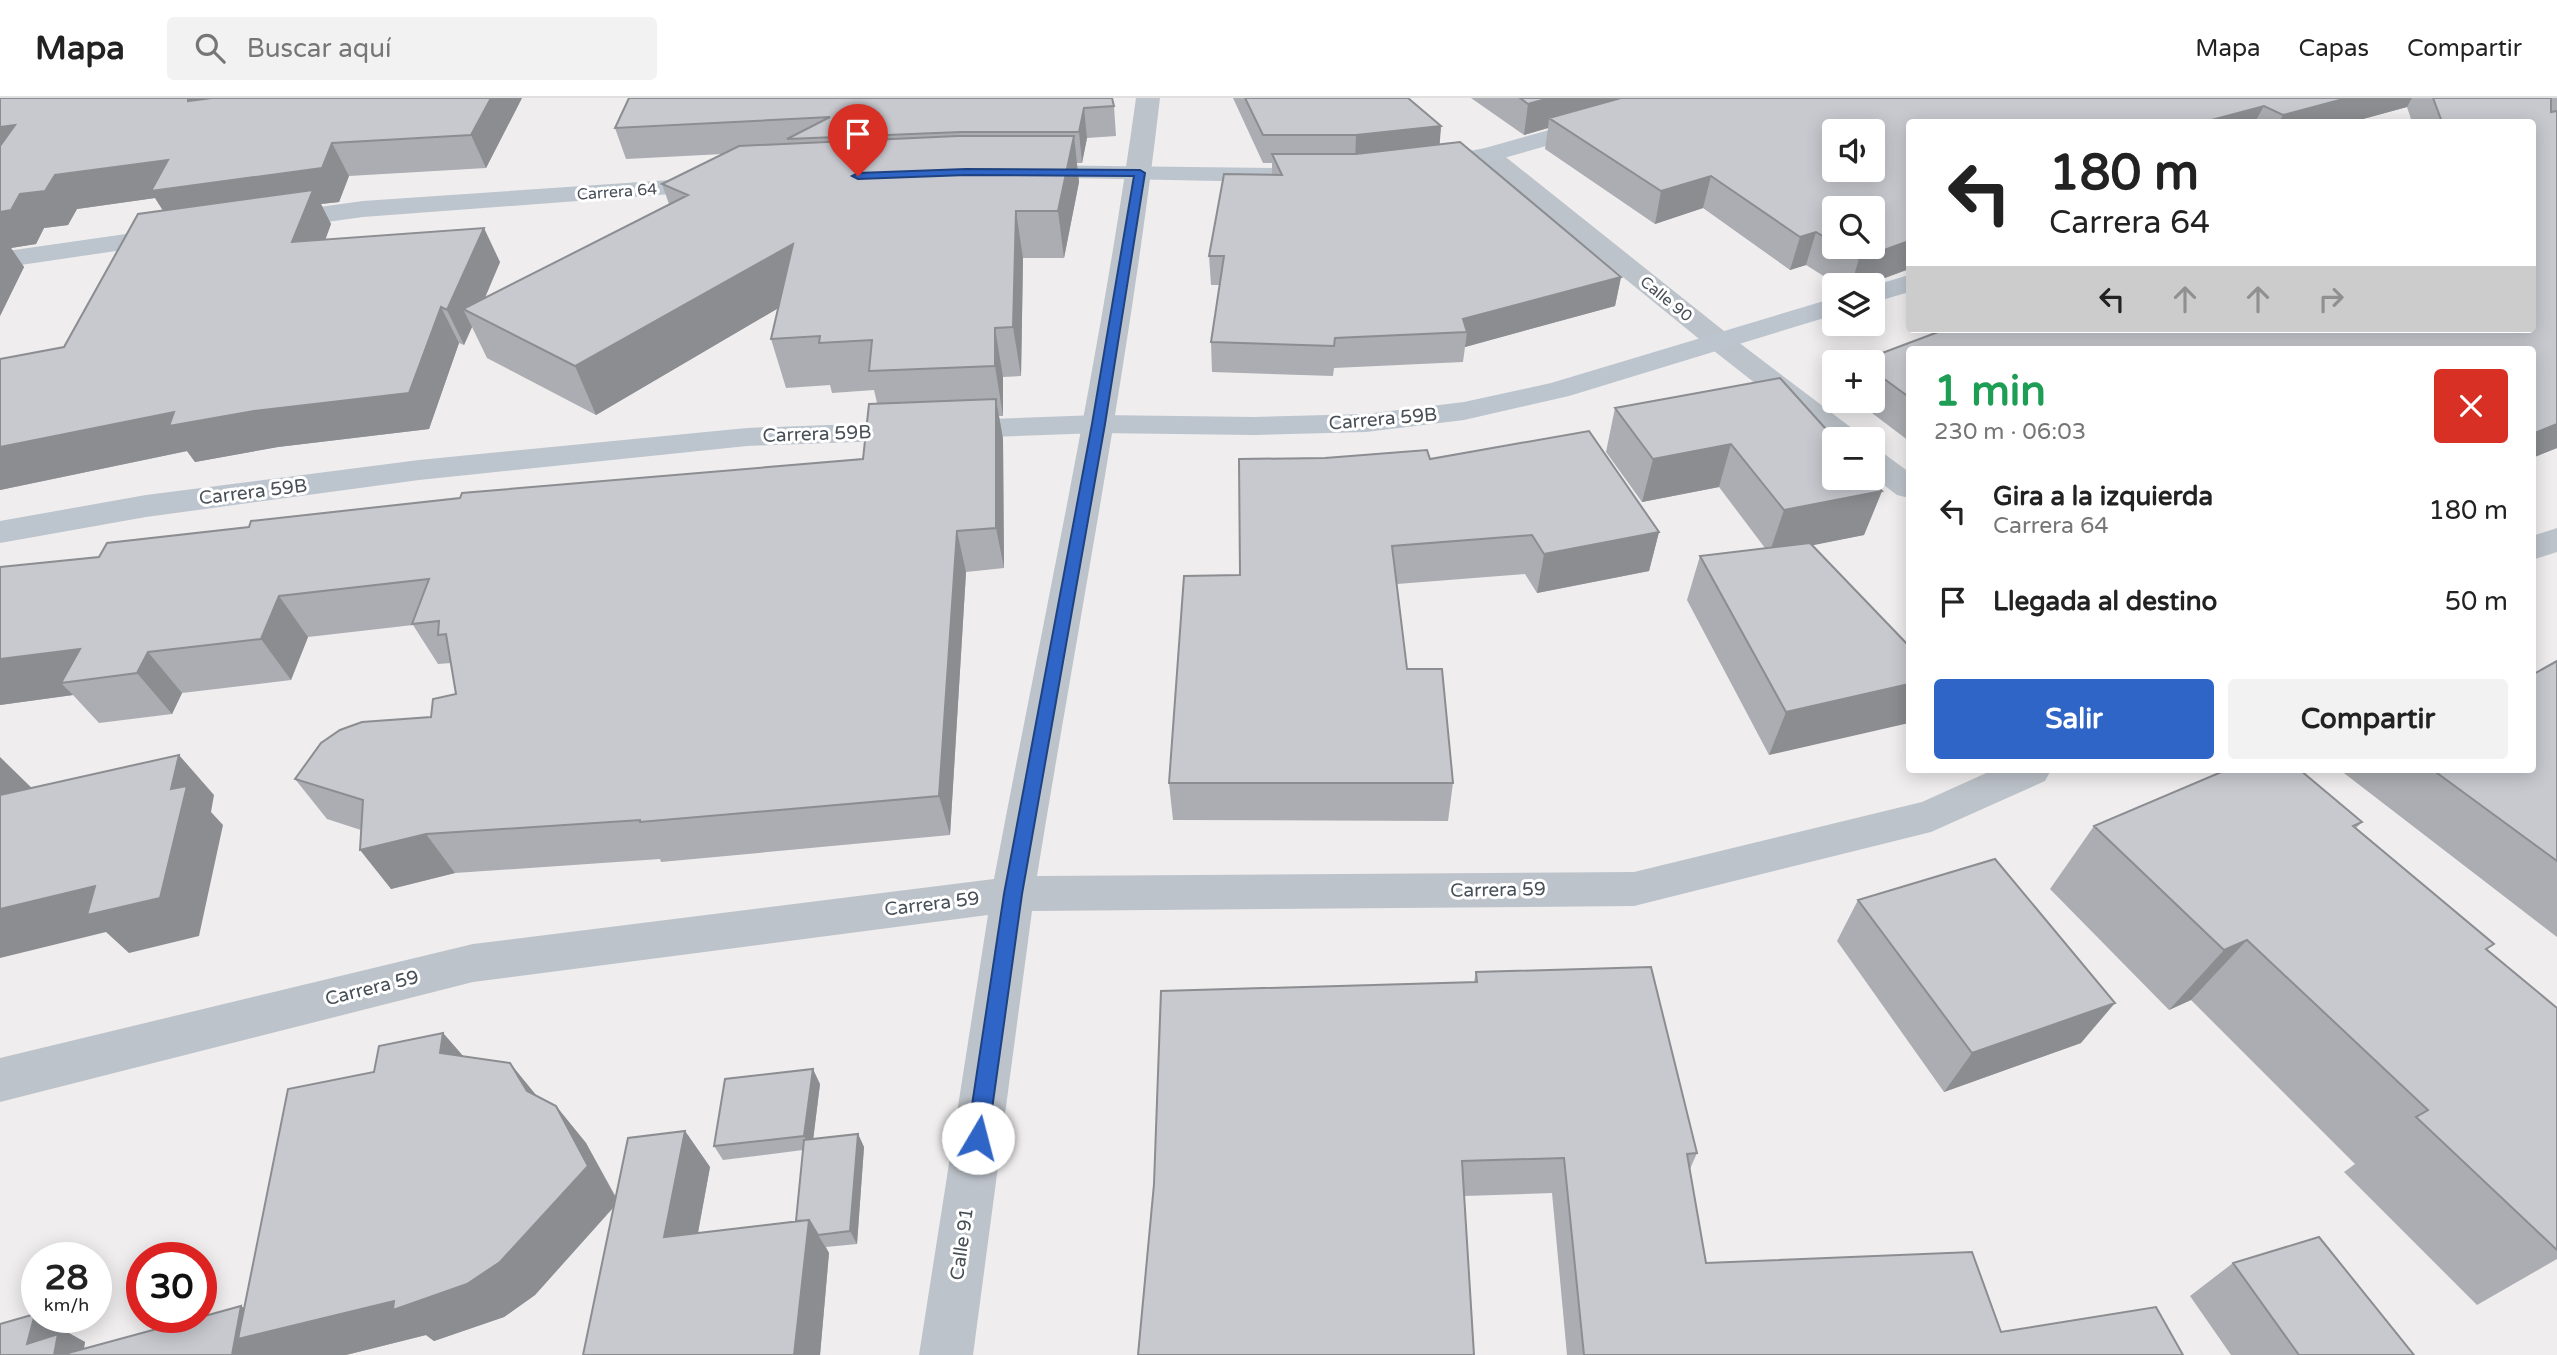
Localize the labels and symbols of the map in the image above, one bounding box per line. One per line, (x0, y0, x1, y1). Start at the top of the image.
pin (828, 104, 888, 176)
street label: Carrera 64 (576, 179, 658, 205)
street label: Calle 90 (1636, 272, 1696, 326)
street label: Carrera 59B (1328, 403, 1438, 435)
street label: Carrera 59B (762, 421, 872, 447)
street label: Carrera 59B (198, 474, 308, 510)
street label: Carrera 59 (1450, 878, 1546, 902)
street label: Carrera 59 (883, 887, 981, 921)
street label: Carrera 59 (323, 966, 421, 1010)
position arrow (941, 1101, 1015, 1175)
street label: Calle 91 (946, 1206, 978, 1282)
speed limit sign: 30 (126, 1242, 217, 1333)

